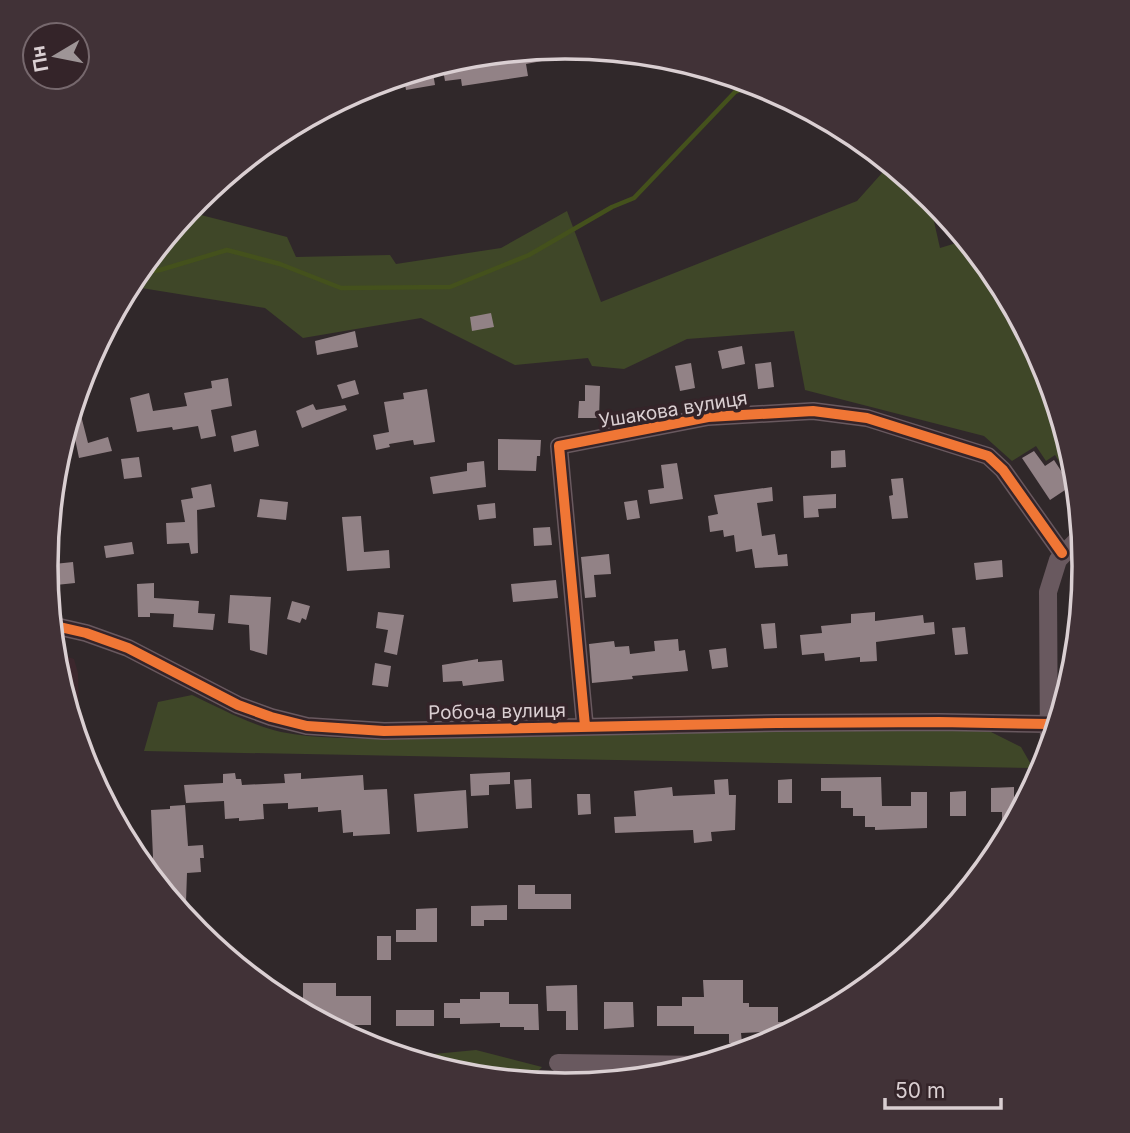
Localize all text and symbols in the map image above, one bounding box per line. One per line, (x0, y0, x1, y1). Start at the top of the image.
north arrow (21, 21, 91, 91)
text: Пн (26, 44, 53, 74)
street label: Ушакова вулиця (597, 386, 749, 433)
street label: Робоча вулиця (428, 699, 566, 724)
scale bar (885, 1066, 1000, 1110)
text: 50 m (895, 1078, 945, 1103)

